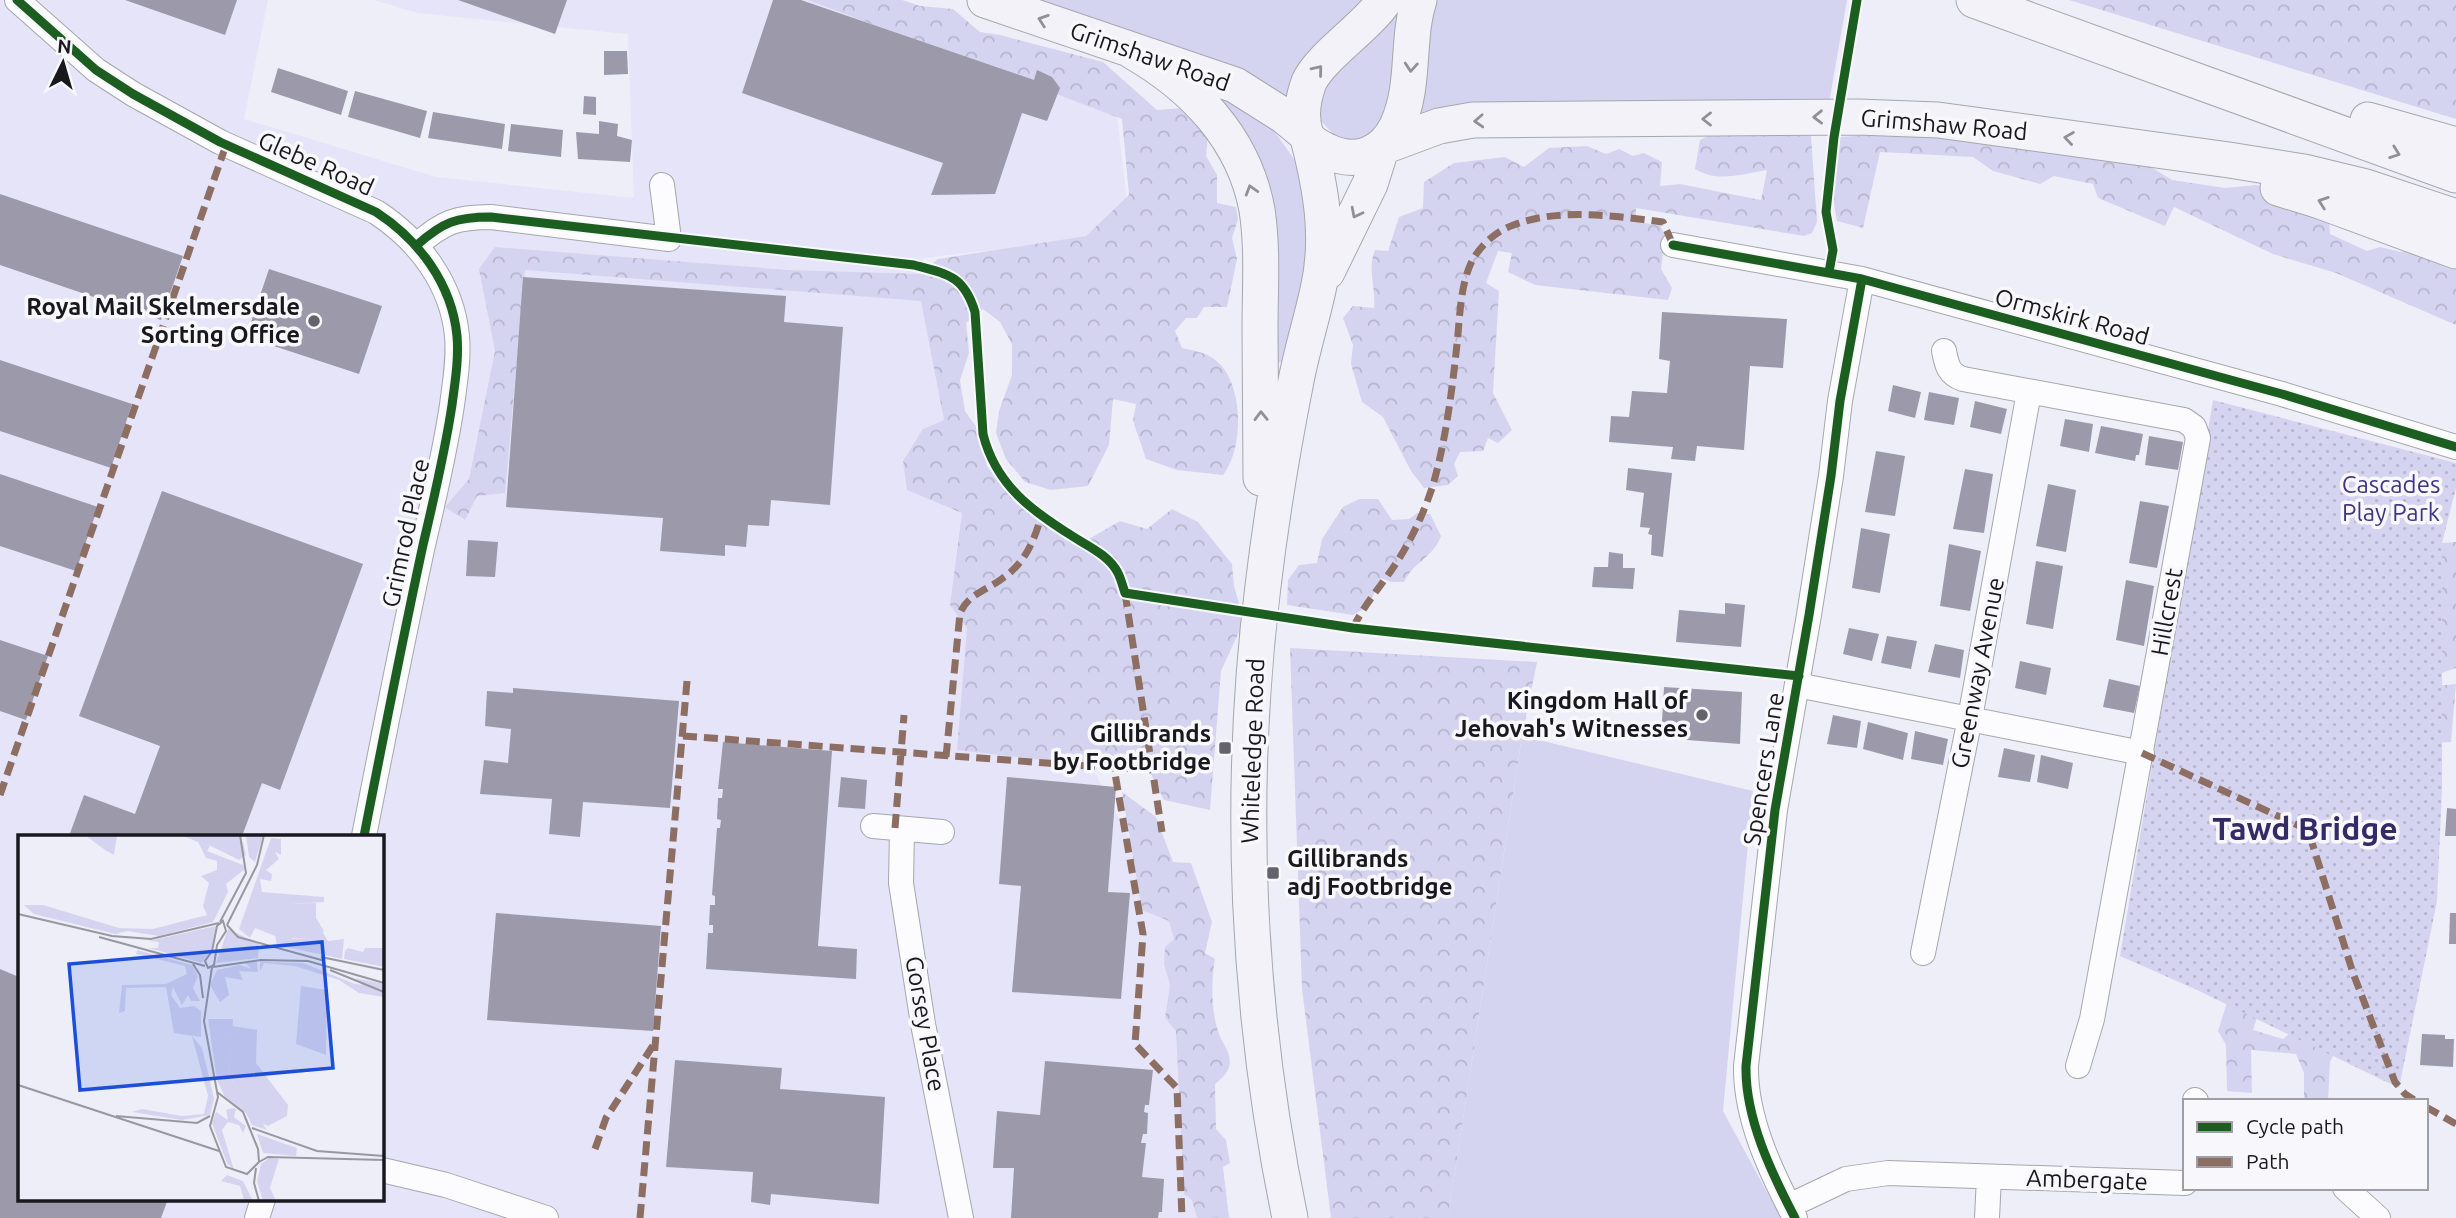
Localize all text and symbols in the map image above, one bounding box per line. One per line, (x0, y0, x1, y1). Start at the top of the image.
one-way arrow (1038, 14, 1050, 28)
street label: Grimshaw Road (1067, 17, 1234, 97)
north arrow (28, 28, 98, 98)
text: N (56, 34, 73, 58)
one-way arrow (1404, 62, 1419, 73)
one-way arrow (1310, 65, 1323, 77)
street label: Grimshaw Road (1859, 104, 2029, 145)
one-way arrow (1813, 109, 1823, 125)
one-way arrow (1701, 111, 1712, 126)
one-way arrow (1473, 113, 1484, 128)
street label: Glebe Road (254, 126, 378, 201)
one-way arrow (2063, 131, 2075, 146)
one-way arrow (2389, 144, 2401, 158)
one-way arrow (1245, 184, 1259, 197)
one-way arrow (2317, 196, 2330, 210)
one-way arrow (1351, 206, 1365, 218)
street label: Ormskirk Road (1992, 283, 2152, 350)
place label: Royal Mail Skelmersdale Sorting Office (26, 293, 300, 348)
marker: Royal Mail Skelmersdale Sorting Office (306, 313, 322, 329)
one-way arrow (1253, 411, 1268, 422)
street label: Grimrod Place (377, 456, 434, 610)
park label: Cascades Play Park (2342, 471, 2440, 526)
street label: Hillcrest (2146, 565, 2188, 658)
street label: Greenway Avenue (1946, 575, 2009, 771)
street label: Whiteledge Road (1236, 658, 1269, 844)
place label: Kingdom Hall of Jehovah's Witnesses (1455, 687, 1689, 742)
street label: Spencers Lane (1738, 691, 1789, 847)
marker: Kingdom Hall of Jehovah's Witnesses (1694, 707, 1710, 723)
place label: Gillibrands by Footbridge (1053, 720, 1211, 775)
marker: Gillibrands by Footbridge (1217, 740, 1233, 756)
district label: Tawd Bridge (2212, 810, 2398, 846)
inset map (18, 835, 383, 1200)
place label: Gillibrands adj Footbridge (1287, 845, 1453, 900)
marker: Gillibrands adj Footbridge (1265, 865, 1281, 881)
street label: Gorsey Place (900, 954, 951, 1094)
legend (2183, 1099, 2428, 1190)
text: Cycle path (2246, 1114, 2344, 1138)
text: Path (2246, 1149, 2289, 1173)
street label: Ambergate (2026, 1164, 2148, 1195)

